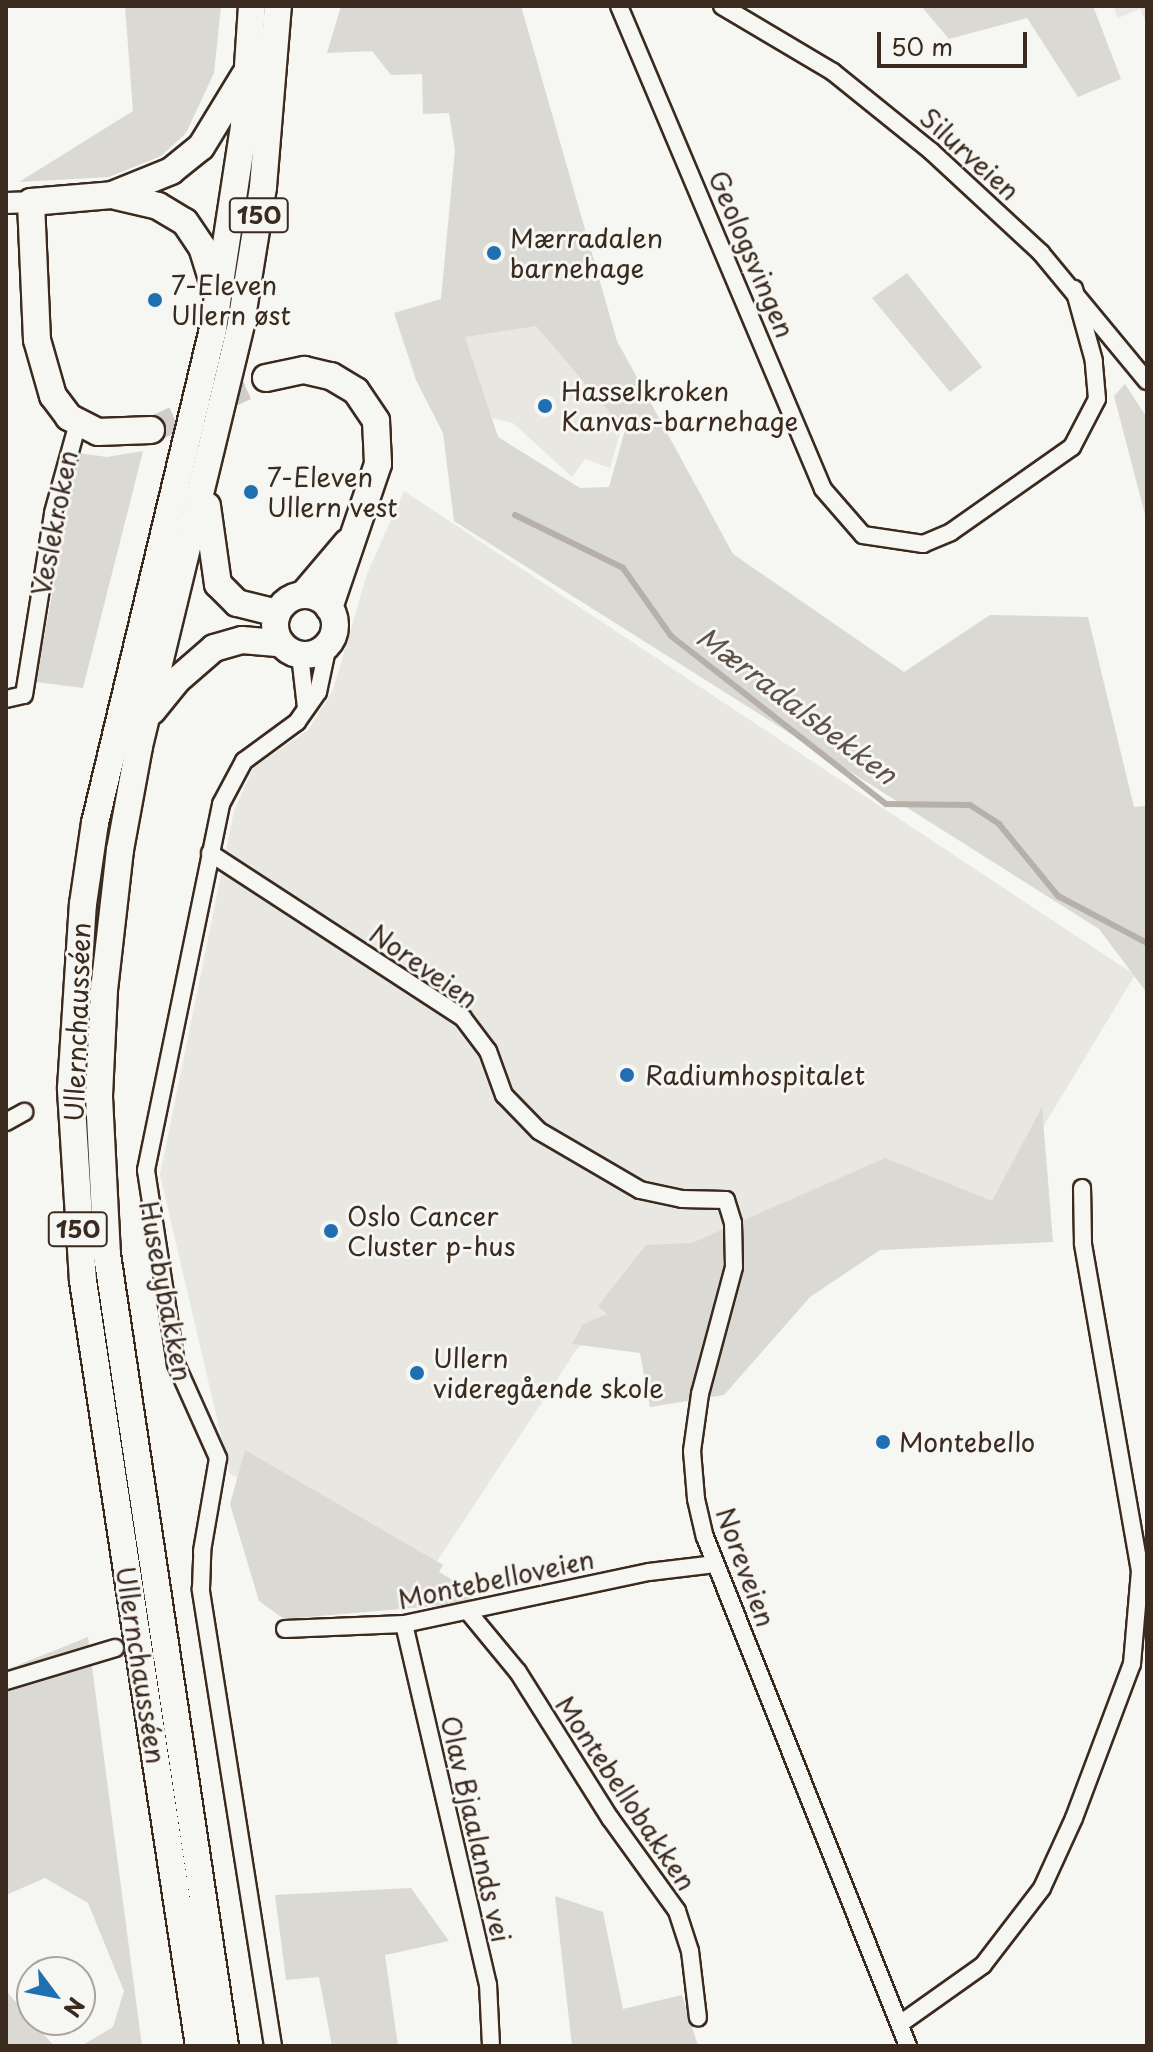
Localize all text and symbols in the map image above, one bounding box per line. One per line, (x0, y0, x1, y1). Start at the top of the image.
scale bar (881, 16, 1031, 66)
text: 50 m (891, 28, 953, 64)
street label: Silurveien (914, 102, 1026, 206)
street label: Geologsvingen (703, 166, 801, 342)
road number: 150 (227, 195, 291, 235)
place label: Mærradalen barnehage (510, 222, 663, 284)
marker: Mærradalen barnehage (485, 244, 503, 262)
place label: 7-Eleven Ullern øst (171, 269, 292, 330)
marker: 7-Eleven Ullern øst (146, 291, 164, 309)
place label: Hasselkroken Kanvas-barnehage (561, 375, 798, 436)
marker: Hasselkroken Kanvas-barnehage (536, 397, 554, 415)
street label: Veslekroken (25, 448, 83, 598)
place label: 7-Eleven Ullern vest (267, 461, 400, 522)
marker: 7-Eleven Ullern vest (242, 483, 260, 501)
water label: Mærradalsbekken (691, 619, 903, 791)
street label: Noreveien (364, 917, 484, 1015)
street label: Ullernchausséen (58, 922, 96, 1122)
place label: Radiumhospitalet (645, 1059, 865, 1091)
marker: Radiumhospitalet (616, 1064, 638, 1086)
street label: Husebybakken (133, 1198, 199, 1384)
place label: Oslo Cancer Cluster p-hus (347, 1200, 516, 1262)
road number: 150 (46, 1209, 110, 1249)
marker: Oslo Cancer Cluster p-hus (322, 1222, 340, 1240)
place label: Ullern videregående skole (433, 1342, 665, 1404)
marker: Ullern videregående skole (408, 1364, 426, 1382)
place label: Montebello (899, 1426, 1035, 1458)
marker: Montebello (874, 1433, 892, 1451)
street label: Noreveien (710, 1503, 782, 1631)
street label: Montebelloveien (395, 1543, 597, 1615)
street label: Ullernchausséen (110, 1564, 172, 1766)
street label: Montebellobakken (549, 1690, 703, 1896)
street label: Olav Bjaalands vei (435, 1712, 517, 1946)
north arrow (16, 1956, 96, 2036)
text: N (56, 1992, 94, 2024)

